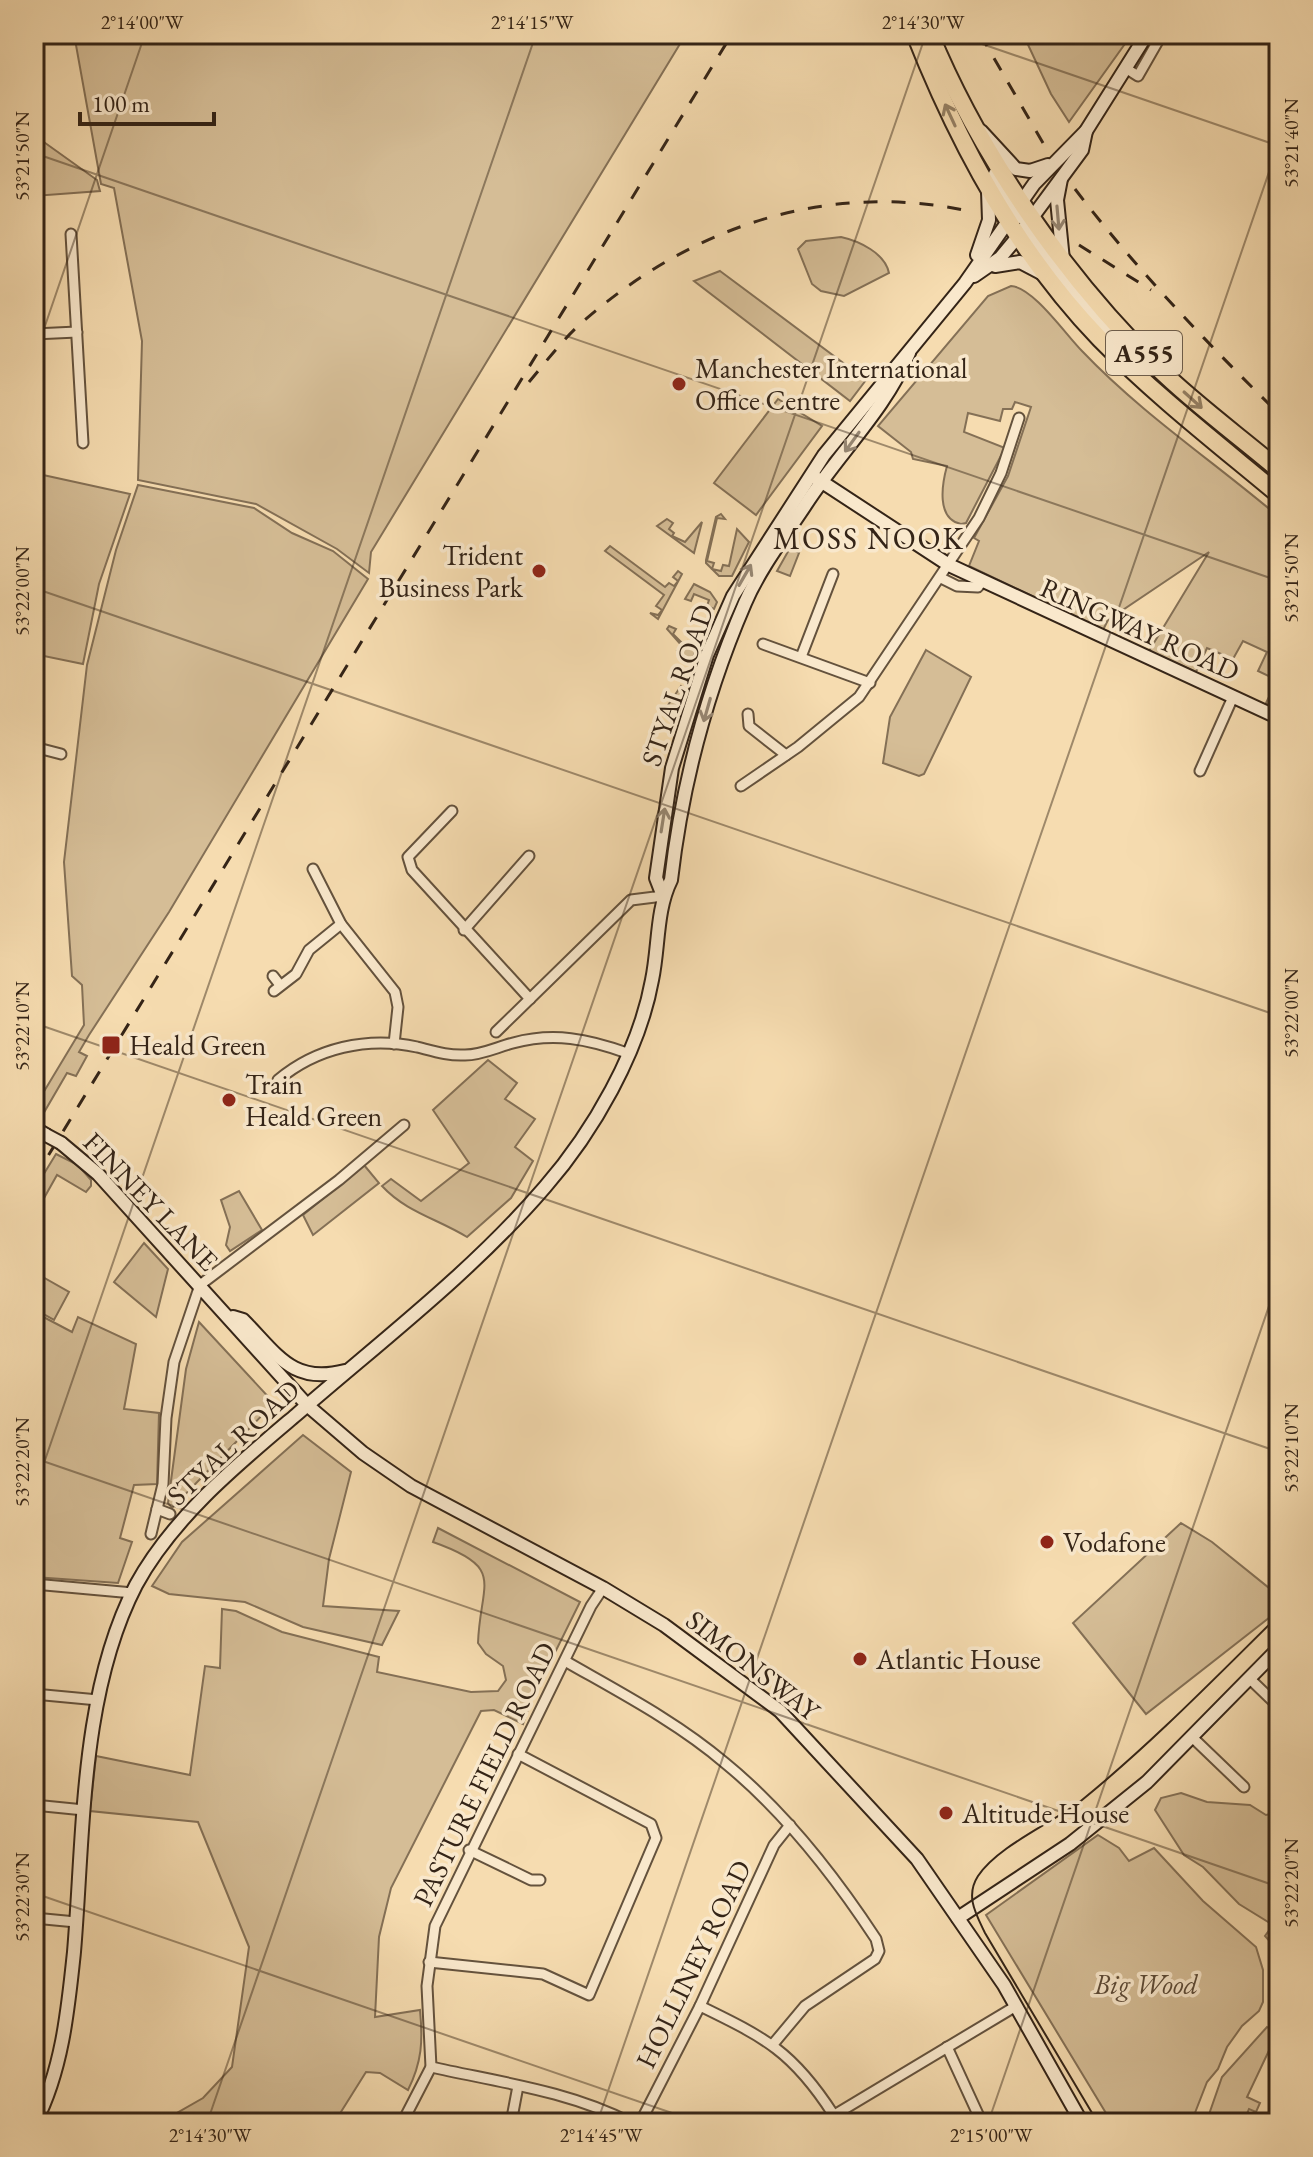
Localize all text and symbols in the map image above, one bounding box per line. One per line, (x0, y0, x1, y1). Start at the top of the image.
text: 2°14'00"W (101, 9, 184, 35)
text: 2°14'15"W (491, 9, 574, 35)
text: 2°14'30"W (882, 9, 965, 35)
scale bar (80, 76, 214, 126)
text: 100 m (92, 88, 150, 119)
text: 53°21'40"N (1278, 98, 1304, 188)
one-way arrow (942, 103, 957, 127)
text: 53°21'50"N (9, 111, 35, 201)
one-way arrow (1051, 204, 1066, 231)
road number: A555 (1106, 331, 1182, 375)
place label: Manchester International Office Centre (695, 350, 968, 418)
marker: Manchester International Office Centre (670, 375, 688, 393)
one-way arrow (1183, 390, 1203, 409)
one-way arrow (844, 431, 861, 452)
district label: MOSS NOOK (773, 519, 965, 558)
text: 53°21'50"N (1278, 533, 1304, 623)
place label: Trident Business Park (379, 537, 524, 605)
text: 53°22'00"N (9, 546, 35, 636)
marker: Trident Business Park (530, 562, 548, 580)
one-way arrow (737, 564, 753, 587)
street label: RINGWAY ROAD (1035, 569, 1245, 689)
street label: STYAL ROAD (632, 599, 722, 771)
one-way arrow (698, 696, 713, 722)
one-way arrow (656, 808, 671, 833)
text: 53°22'00"N (1278, 968, 1304, 1058)
text: 53°22'10"N (9, 981, 35, 1071)
place label: Heald Green (129, 1027, 267, 1063)
marker: Heald Green (100, 1034, 122, 1056)
place label: Train Heald Green (245, 1066, 383, 1134)
marker: Train Heald Green (220, 1091, 238, 1109)
street label: FINNEY LANE (76, 1124, 226, 1278)
street label: STYAL ROAD (159, 1371, 307, 1513)
text: 53°22'10"N (1278, 1403, 1304, 1493)
text: 53°22'20"N (9, 1417, 35, 1507)
place label: Vodafone (1063, 1524, 1166, 1560)
marker: Vodafone (1038, 1533, 1056, 1551)
street label: SIMONSWAY (679, 1602, 828, 1729)
street label: PASTURE FIELD ROAD (404, 1636, 564, 1912)
place label: Atlantic House (875, 1641, 1041, 1677)
marker: Atlantic House (851, 1650, 869, 1668)
place label: Altitude House (961, 1795, 1129, 1831)
marker: Altitude House (937, 1804, 955, 1822)
text: 53°22'20"N (1278, 1838, 1304, 1928)
text: 53°22'30"N (9, 1852, 35, 1942)
street label: HOLLINEY ROAD (627, 1854, 759, 2074)
park label: Big Wood (1093, 1966, 1199, 2002)
text: 2°14'30"W (169, 2122, 252, 2148)
text: 2°14'45"W (560, 2122, 643, 2148)
text: 2°15'00"W (950, 2122, 1033, 2148)

